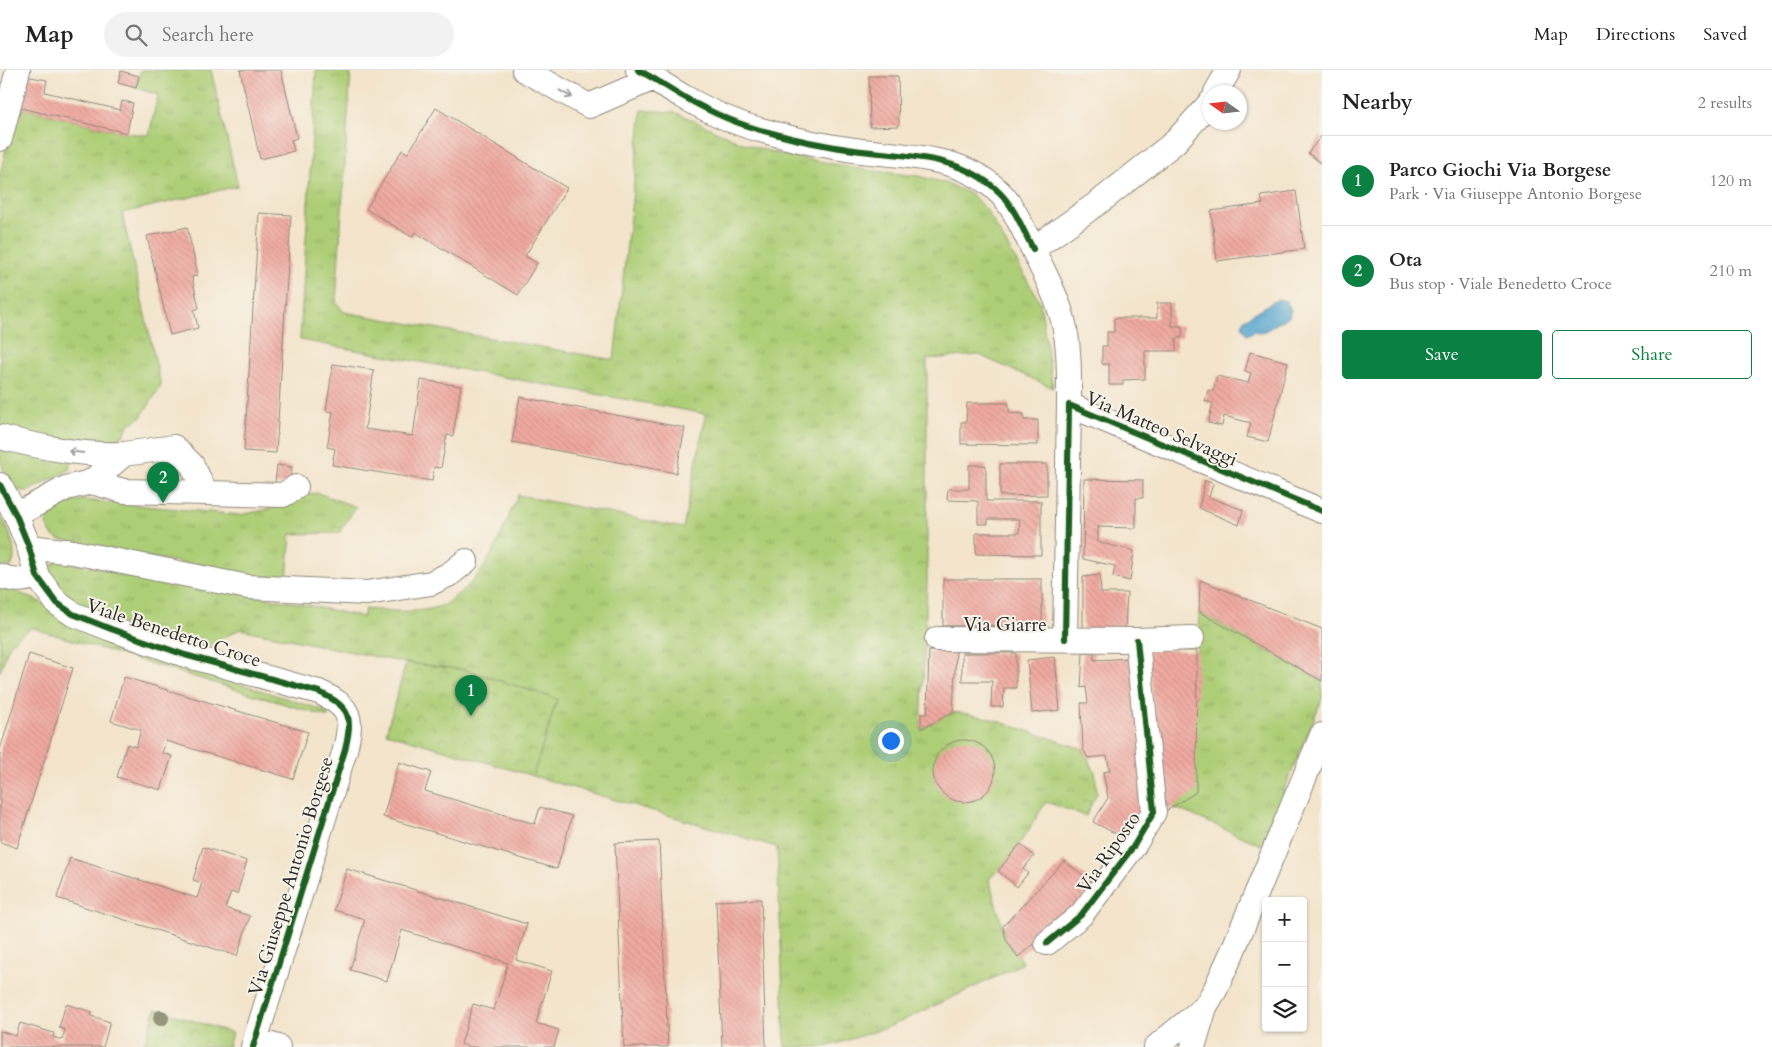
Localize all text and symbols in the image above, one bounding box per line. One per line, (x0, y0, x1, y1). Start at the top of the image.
search box (104, 12, 454, 57)
text: Map (25, 18, 74, 51)
icon: search (122, 21, 150, 49)
text: Search here (162, 22, 254, 48)
text: Map (1534, 22, 1568, 47)
text: Directions (1596, 22, 1675, 47)
text: Saved (1703, 22, 1747, 47)
north arrow (1202, 85, 1247, 130)
text: Nearby (1342, 88, 1413, 117)
one-way arrow (559, 89, 573, 99)
text: 2 results (1698, 92, 1752, 114)
text: Parco Giochi Via Borgese (1389, 157, 1611, 183)
text: 1 (1354, 170, 1362, 192)
text: 120 m (1710, 170, 1752, 192)
text: Park · Via Giuseppe Antonio Borgese (1389, 183, 1642, 205)
text: Ota (1389, 247, 1422, 273)
text: 2 (1354, 260, 1362, 282)
text: 210 m (1710, 260, 1752, 282)
text: Bus stop · Viale Benedetto Croce (1389, 273, 1612, 295)
button: Save (1342, 330, 1542, 379)
button: Share (1552, 330, 1752, 379)
street label: Via Matteo Selvaggi (1082, 385, 1241, 473)
one-way arrow (68, 446, 84, 456)
pin: 2 (147, 462, 179, 503)
street label: Viale Benedetto Croce (83, 592, 264, 673)
street label: Via Giarre (963, 612, 1047, 638)
pin: 1 (455, 675, 487, 716)
your location (878, 728, 904, 754)
street label: Via Giuseppe Antonio Borgese (242, 753, 340, 999)
street label: Via Riposto (1071, 807, 1146, 899)
map controls (1262, 897, 1307, 1032)
button: + (1262, 897, 1307, 942)
button: − (1262, 942, 1307, 987)
button: layers (1262, 987, 1307, 1032)

